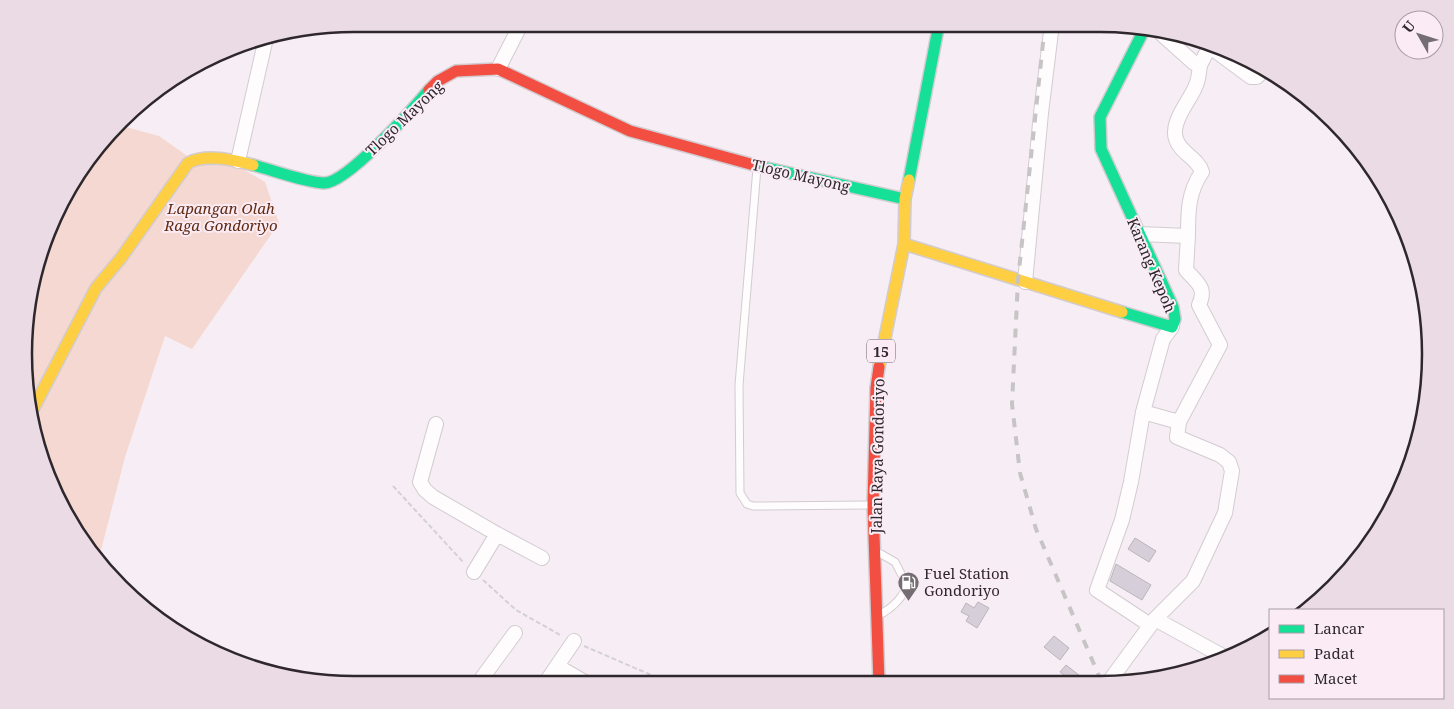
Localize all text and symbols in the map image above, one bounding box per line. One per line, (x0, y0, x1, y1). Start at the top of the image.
north arrow (1394, 10, 1444, 60)
text: U (1398, 16, 1420, 37)
street label: Tlogo Mayong (361, 76, 447, 160)
street label: Tlogo Mayong (750, 154, 852, 196)
park label: Lapangan Olah Raga Gondoriyo (163, 198, 278, 235)
street label: Karang Kepoh (1123, 214, 1181, 316)
road number: 15 (867, 340, 895, 362)
street label: Jalan Raya Gondoriyo (866, 378, 888, 535)
place label: Fuel Station Gondoriyo (924, 563, 1010, 600)
fuel station icon: Fuel Station Gondoriyo (896, 570, 920, 601)
legend (1269, 609, 1444, 699)
text: Lancar (1314, 618, 1364, 638)
text: Padat (1314, 643, 1354, 663)
text: Macet (1314, 668, 1357, 688)

